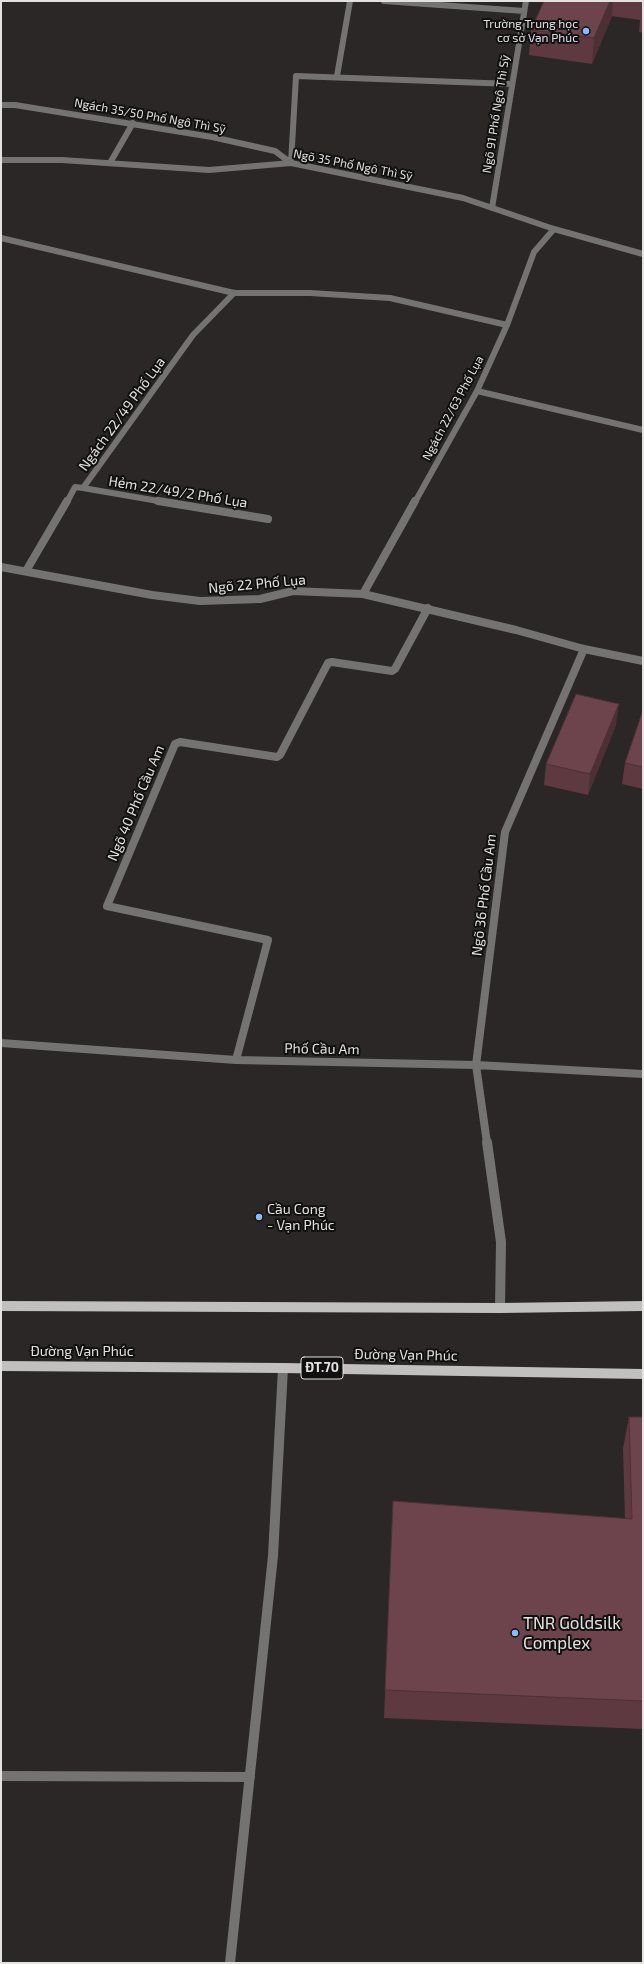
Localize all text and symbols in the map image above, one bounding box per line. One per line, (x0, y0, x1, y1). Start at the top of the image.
place label: Trường Trung học cơ sở Vạn Phúc (483, 17, 578, 45)
marker: Trường Trung học cơ sở Vạn Phúc (581, 26, 591, 36)
street label: Ngõ 91 Phố Ngô Thì Sỹ (480, 54, 512, 174)
street label: Ngách 35/50 Phố Ngô Thì Sỹ (73, 96, 227, 136)
street label: Ngõ 35 Phố Ngô Thì Sỹ (292, 146, 414, 184)
street label: Ngách 22/63 Phố Lụa (419, 353, 487, 463)
street label: Ngách 22/49 Phố Lụa (75, 354, 169, 474)
street label: Hẻm 22/49/2 Phố Lụa (107, 473, 249, 511)
street label: Ngõ 22 Phố Lụa (208, 571, 306, 597)
street label: Ngõ 40 Phố Cầu Am (104, 743, 168, 863)
street label: Ngõ 36 Phố Cầu Am (468, 833, 500, 957)
street label: Phố Cầu Am (284, 1040, 360, 1058)
place label: Cầu Cong - Vạn Phúc (267, 1201, 335, 1234)
marker: Cầu Cong - Vạn Phúc (254, 1212, 264, 1222)
street label: Đường Vạn Phúc (30, 1343, 134, 1359)
street label: Đường Vạn Phúc (354, 1346, 458, 1364)
road number: ĐT.70 (301, 1357, 343, 1379)
place label: TNR Goldsilk Complex (523, 1613, 621, 1653)
marker: TNR Goldsilk Complex (510, 1628, 520, 1638)

